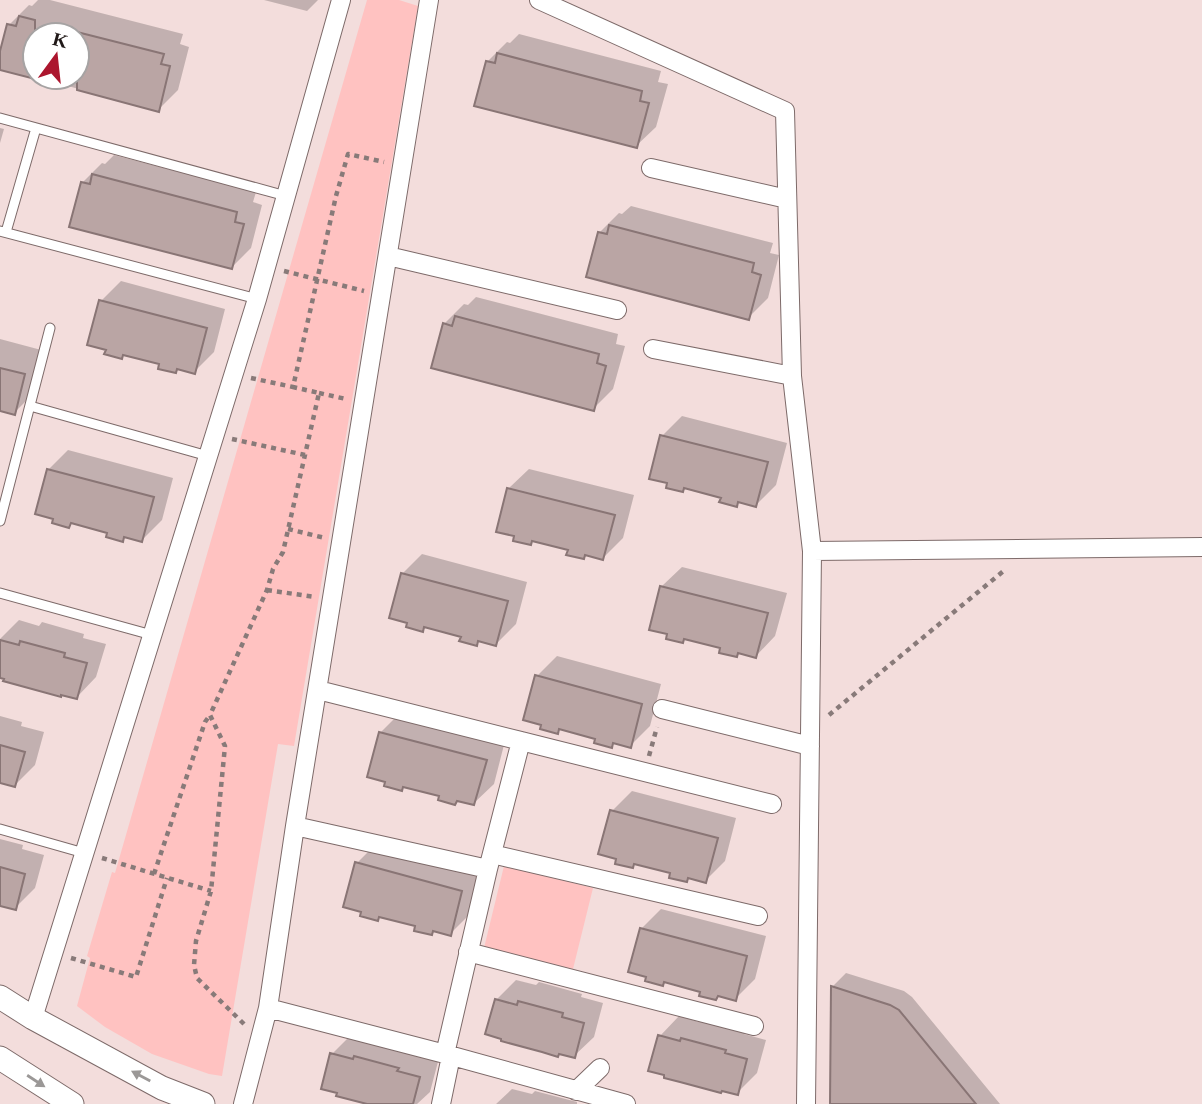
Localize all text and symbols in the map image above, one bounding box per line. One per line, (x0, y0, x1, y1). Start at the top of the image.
north arrow (21, 21, 91, 91)
text: K (50, 28, 70, 52)
one-way arrow (131, 1070, 151, 1082)
one-way arrow (27, 1074, 45, 1088)

